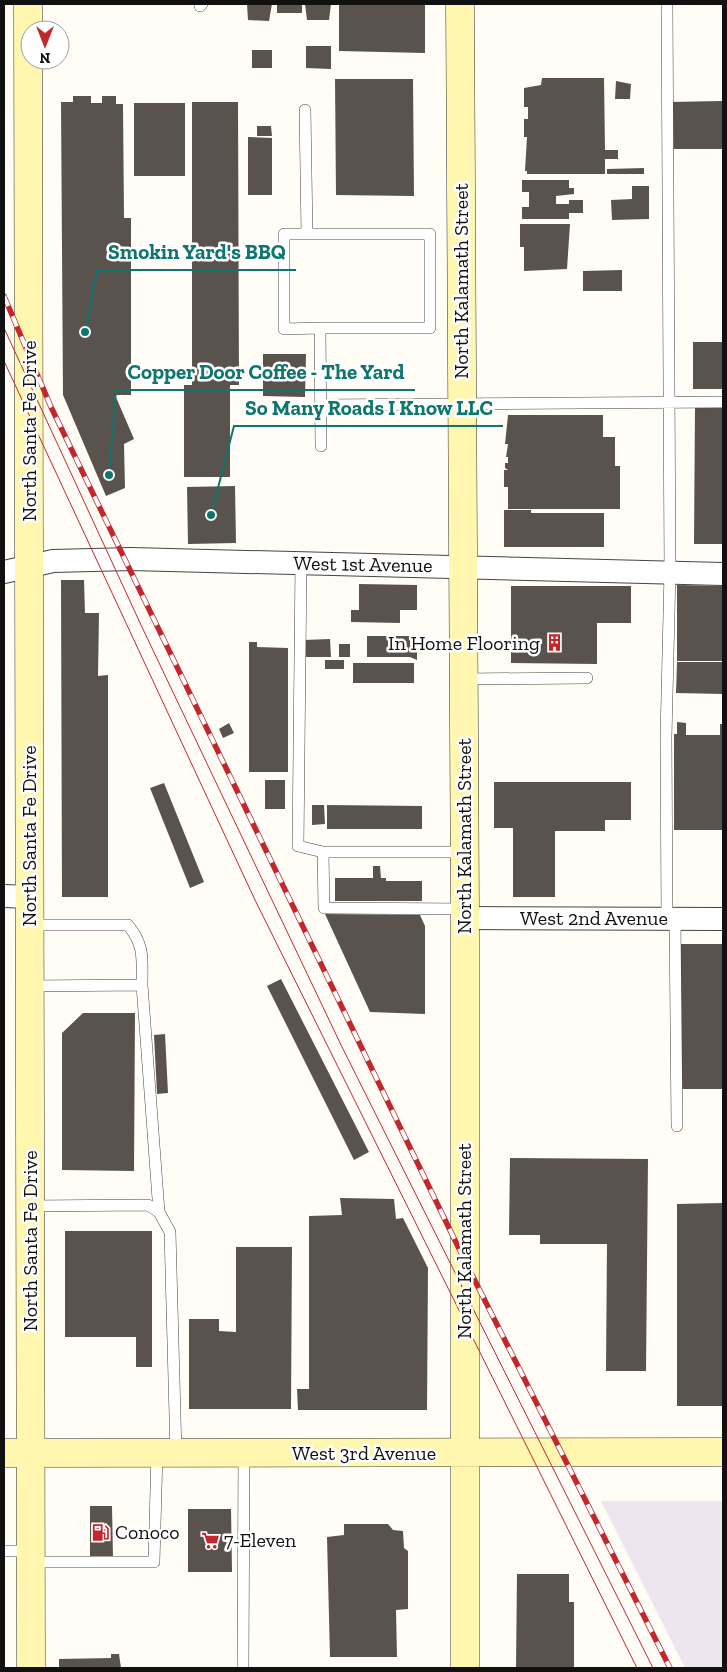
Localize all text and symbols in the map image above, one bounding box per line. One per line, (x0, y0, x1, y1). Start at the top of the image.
north arrow (20, 20, 70, 70)
text: N (39, 49, 50, 66)
street label: North Kalamath Street (449, 182, 473, 379)
callout: Smokin Yard's BBQ (97, 234, 296, 270)
text: Smokin Yard's BBQ (108, 239, 286, 264)
street label: North Santa Fe Drive (17, 340, 41, 522)
callout: Copper Door Coffee - The Yard (116, 354, 415, 390)
text: Copper Door Coffee - The Yard (127, 359, 405, 384)
callout: So Many Roads I Know LLC (234, 390, 503, 426)
text: So Many Roads I Know LLC (245, 395, 493, 420)
street label: West 1st Avenue (293, 551, 433, 577)
place label: In Home Flooring (388, 631, 540, 655)
building icon: In Home Flooring (544, 633, 564, 653)
street label: North Kalamath Street (452, 737, 476, 934)
street label: North Santa Fe Drive (17, 745, 41, 927)
street label: West 2nd Avenue (520, 906, 668, 930)
street label: North Kalamath Street (452, 1142, 476, 1339)
street label: North Santa Fe Drive (18, 1150, 42, 1332)
street label: West 3rd Avenue (292, 1441, 436, 1465)
place label: Conoco (115, 1520, 179, 1544)
fuel station icon: Conoco (91, 1522, 111, 1542)
place label: 7-Eleven (224, 1528, 297, 1552)
supermarket icon: 7-Eleven (200, 1530, 220, 1550)

